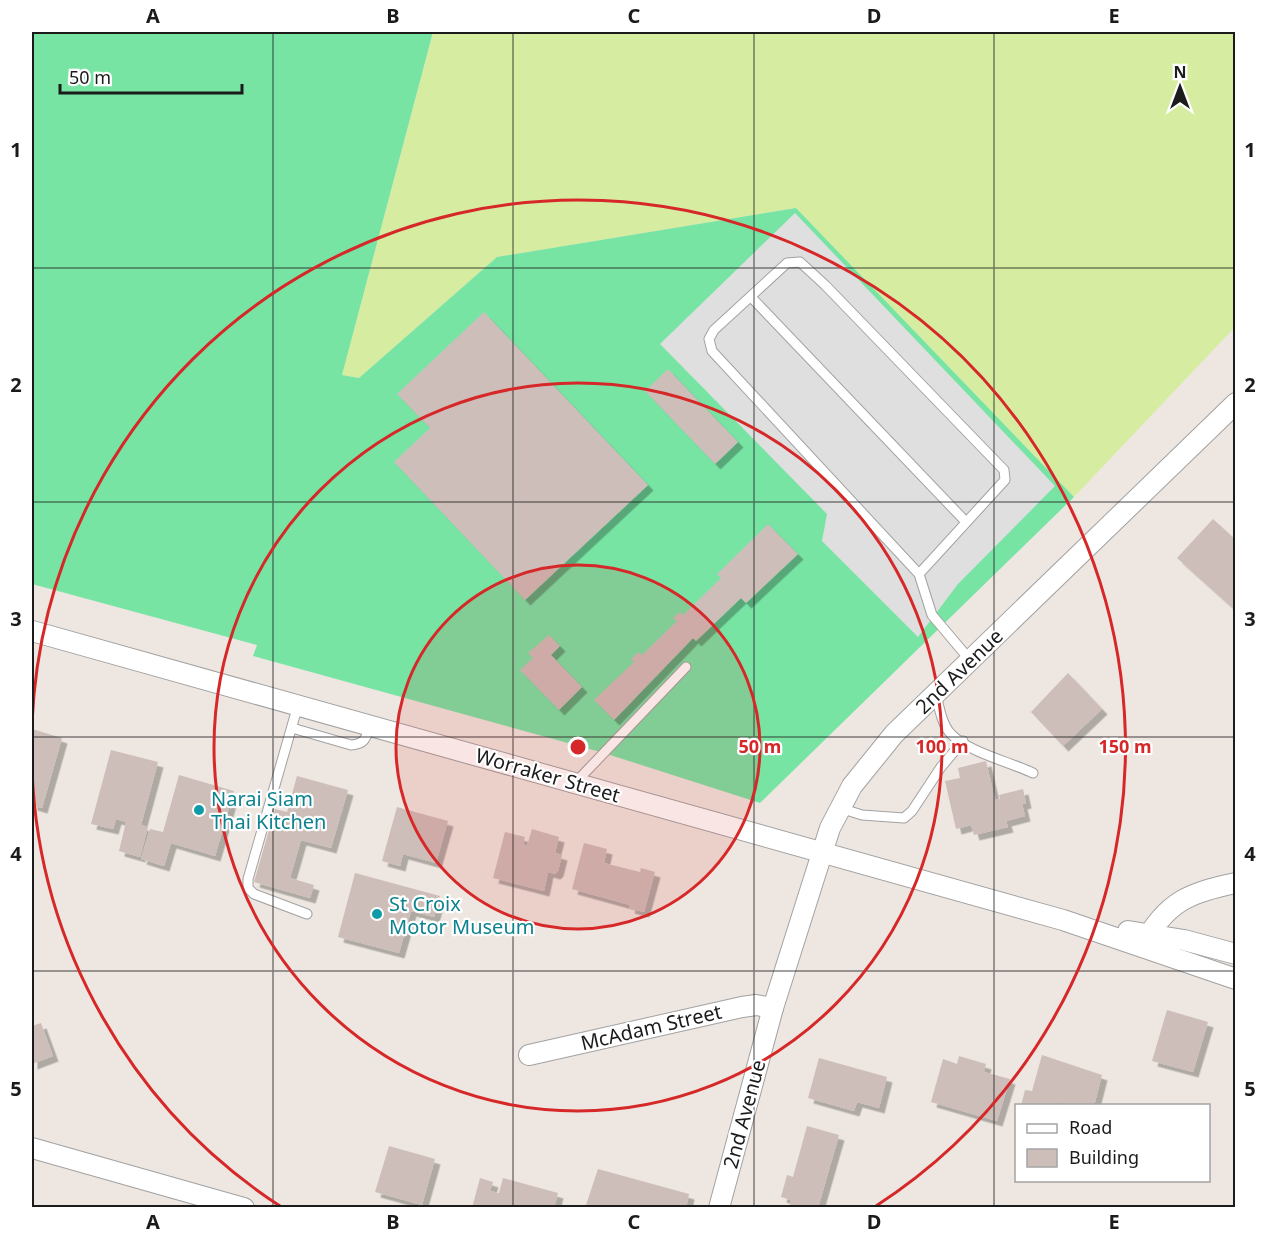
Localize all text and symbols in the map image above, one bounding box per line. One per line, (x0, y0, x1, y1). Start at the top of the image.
text: A (146, 2, 160, 29)
text: B (386, 2, 400, 29)
text: C (628, 2, 641, 29)
text: D (867, 2, 881, 29)
text: E (1108, 2, 1120, 29)
scale bar (60, 57, 242, 95)
north arrow (1150, 57, 1210, 117)
text: N (1173, 61, 1187, 83)
text: 50 m (69, 65, 111, 89)
text: 1 (10, 136, 22, 163)
text: 1 (1244, 136, 1256, 163)
text: 2 (10, 371, 22, 398)
text: 2 (1244, 371, 1256, 398)
text: 3 (10, 605, 22, 632)
text: 3 (1244, 605, 1256, 632)
street label: 2nd Avenue (910, 623, 1008, 719)
text: 50 m (739, 734, 781, 758)
text: 100 m (915, 734, 969, 758)
text: 150 m (1098, 734, 1152, 758)
centre of rings (568, 737, 588, 757)
street label: Worraker Street (473, 742, 623, 808)
place label: Narai Siam Thai Kitchen (211, 785, 326, 835)
marker: Narai Siam Thai Kitchen (192, 803, 206, 817)
text: 4 (10, 840, 22, 867)
text: 4 (1244, 840, 1256, 867)
place label: St Croix Motor Museum (389, 890, 534, 940)
marker: St Croix Motor Museum (370, 907, 384, 921)
street label: McAdam Street (578, 998, 724, 1056)
street label: 2nd Avenue (717, 1057, 771, 1171)
text: 5 (10, 1075, 22, 1102)
text: 5 (1244, 1075, 1256, 1102)
legend (1015, 1104, 1210, 1182)
text: Road (1069, 1115, 1112, 1139)
text: Building (1069, 1145, 1139, 1169)
text: A (146, 1208, 160, 1235)
text: B (386, 1208, 400, 1235)
text: C (628, 1208, 641, 1235)
text: D (867, 1208, 881, 1235)
text: E (1108, 1208, 1120, 1235)

